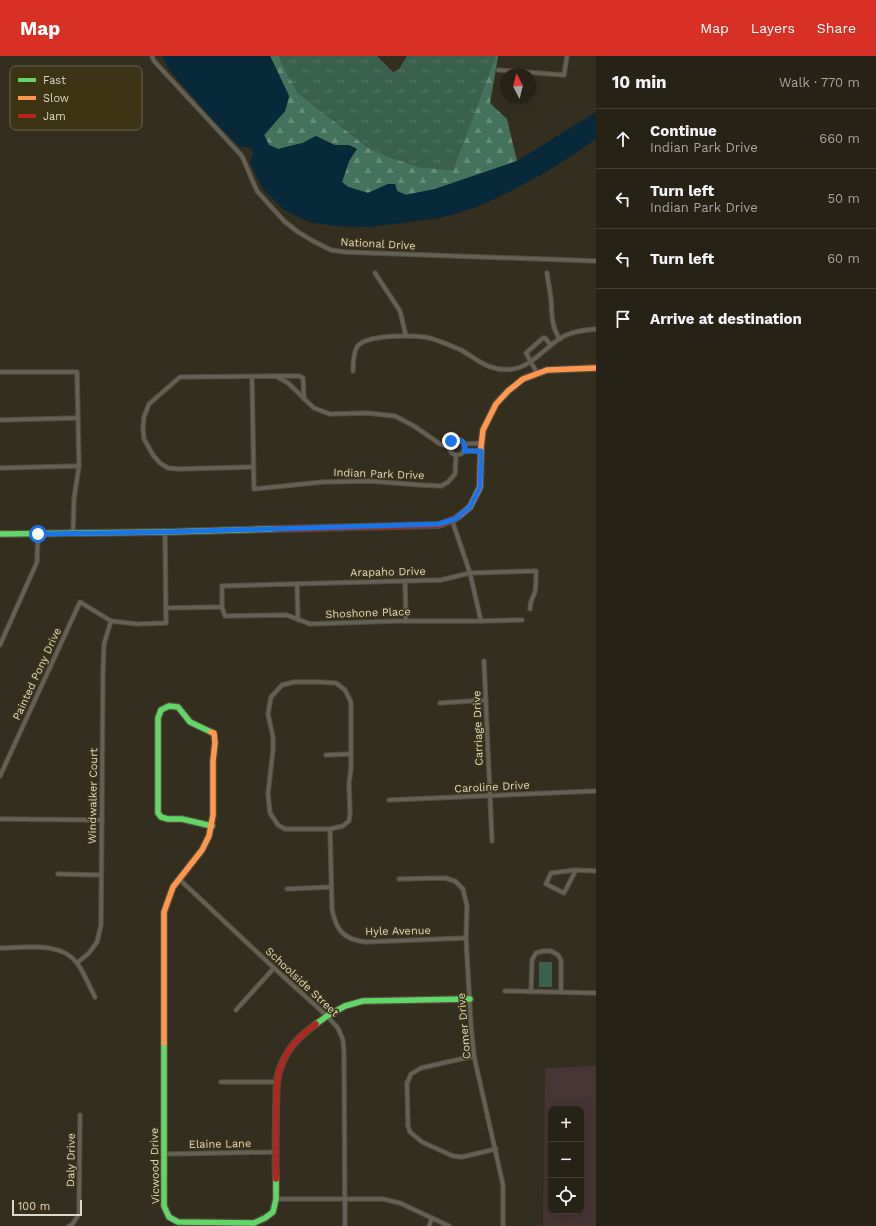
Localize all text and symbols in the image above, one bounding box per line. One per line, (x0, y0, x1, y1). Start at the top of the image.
text: Map (20, 17, 60, 40)
text: Map (700, 20, 729, 36)
text: Layers (751, 20, 795, 36)
text: Share (817, 20, 856, 36)
legend (10, 66, 142, 130)
north arrow (500, 68, 536, 104)
text: 10 min (612, 72, 667, 92)
text: Fast (43, 74, 66, 87)
text: Walk · 770 m (779, 75, 860, 90)
text: Slow (43, 92, 69, 105)
text: Jam (43, 110, 66, 123)
text: Continue (650, 122, 717, 140)
icon: ahead (612, 128, 634, 150)
text: 660 m (819, 131, 860, 146)
text: Indian Park Drive (650, 140, 758, 155)
text: Turn left (650, 182, 714, 200)
icon: left (612, 188, 634, 210)
text: 50 m (828, 191, 860, 206)
text: Indian Park Drive (650, 200, 758, 215)
street label: National Drive (340, 236, 416, 252)
icon: left (612, 248, 634, 270)
text: Turn left (650, 250, 714, 268)
text: 60 m (827, 251, 860, 266)
icon: arrive (612, 308, 634, 330)
text: Arrive at destination (650, 310, 802, 328)
route end (442, 432, 460, 450)
street label: Indian Park Drive (333, 466, 425, 482)
route start (29, 525, 47, 543)
street label: Arapaho Drive (350, 565, 426, 579)
street label: Shoshone Place (325, 605, 411, 621)
street label: Painted Pony Drive (10, 626, 64, 722)
street label: Carriage Drive (470, 690, 486, 766)
street label: Windwalker Court (86, 748, 100, 844)
street label: Caroline Drive (454, 779, 530, 795)
street label: Hyle Avenue (365, 924, 431, 938)
street label: Schoolside Street (263, 945, 342, 1020)
street label: Comer Drive (455, 992, 473, 1060)
map controls (548, 1106, 584, 1214)
button: + (548, 1106, 584, 1142)
street label: Vicwood Drive (148, 1128, 162, 1204)
street label: Daly Drive (64, 1133, 78, 1187)
street label: Elaine Lane (189, 1137, 251, 1151)
button: − (548, 1142, 584, 1178)
button: locate (548, 1178, 584, 1214)
scale bar (12, 1198, 82, 1217)
text: 100 m (18, 1200, 50, 1213)

